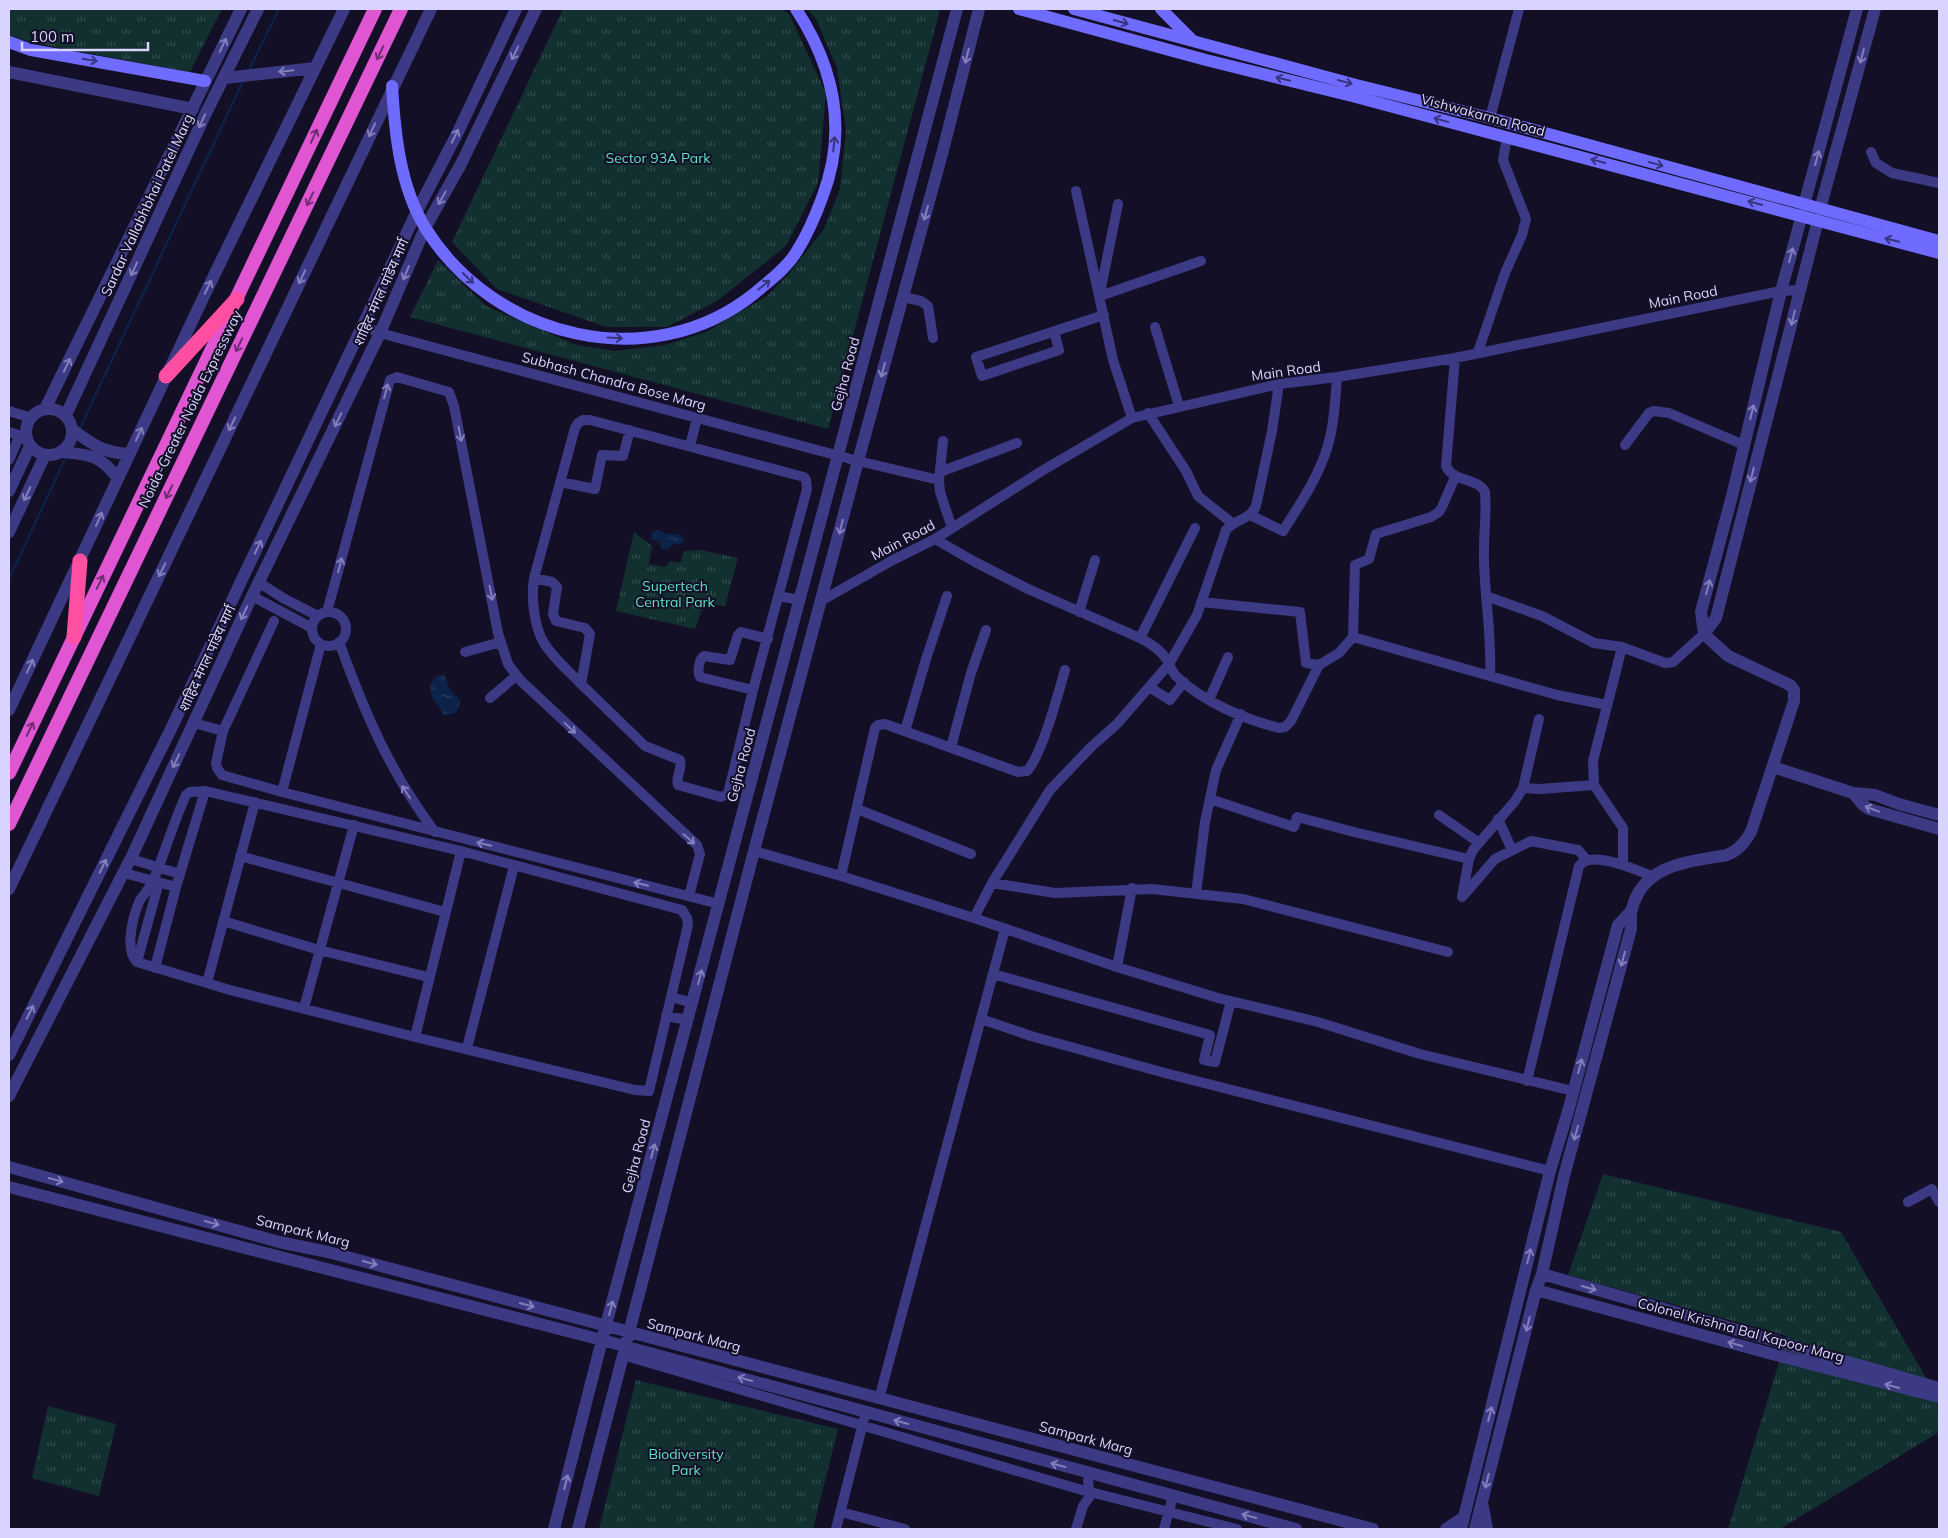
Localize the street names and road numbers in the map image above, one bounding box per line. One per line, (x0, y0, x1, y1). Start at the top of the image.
street label: Vishwakarma Road (1419, 90, 1547, 140)
street label: Sardar Vallabhbhai Patel Marg (97, 111, 197, 299)
street label: शाहिद मंगल पांडेय मार्ग (349, 235, 413, 348)
street label: Main Road (1647, 281, 1719, 313)
street label: Noida-Greater Noida Expressway (134, 307, 246, 511)
street label: Gejha Road (827, 335, 863, 413)
street label: Subhash Chandra Bose Marg (520, 348, 708, 414)
street label: Main Road (1250, 357, 1322, 385)
street label: Main Road (868, 516, 938, 564)
street label: शाहिद मंगल पांडेय मार्ग (174, 601, 240, 714)
street label: Gejha Road (723, 726, 759, 804)
street label: Gejha Road (618, 1117, 654, 1195)
street label: Sampark Marg (254, 1211, 352, 1251)
street label: Colonel Krishna Bal Kapoor Marg (1636, 1294, 1846, 1366)
street label: Sampark Marg (645, 1314, 743, 1356)
street label: Sampark Marg (1037, 1417, 1135, 1459)

